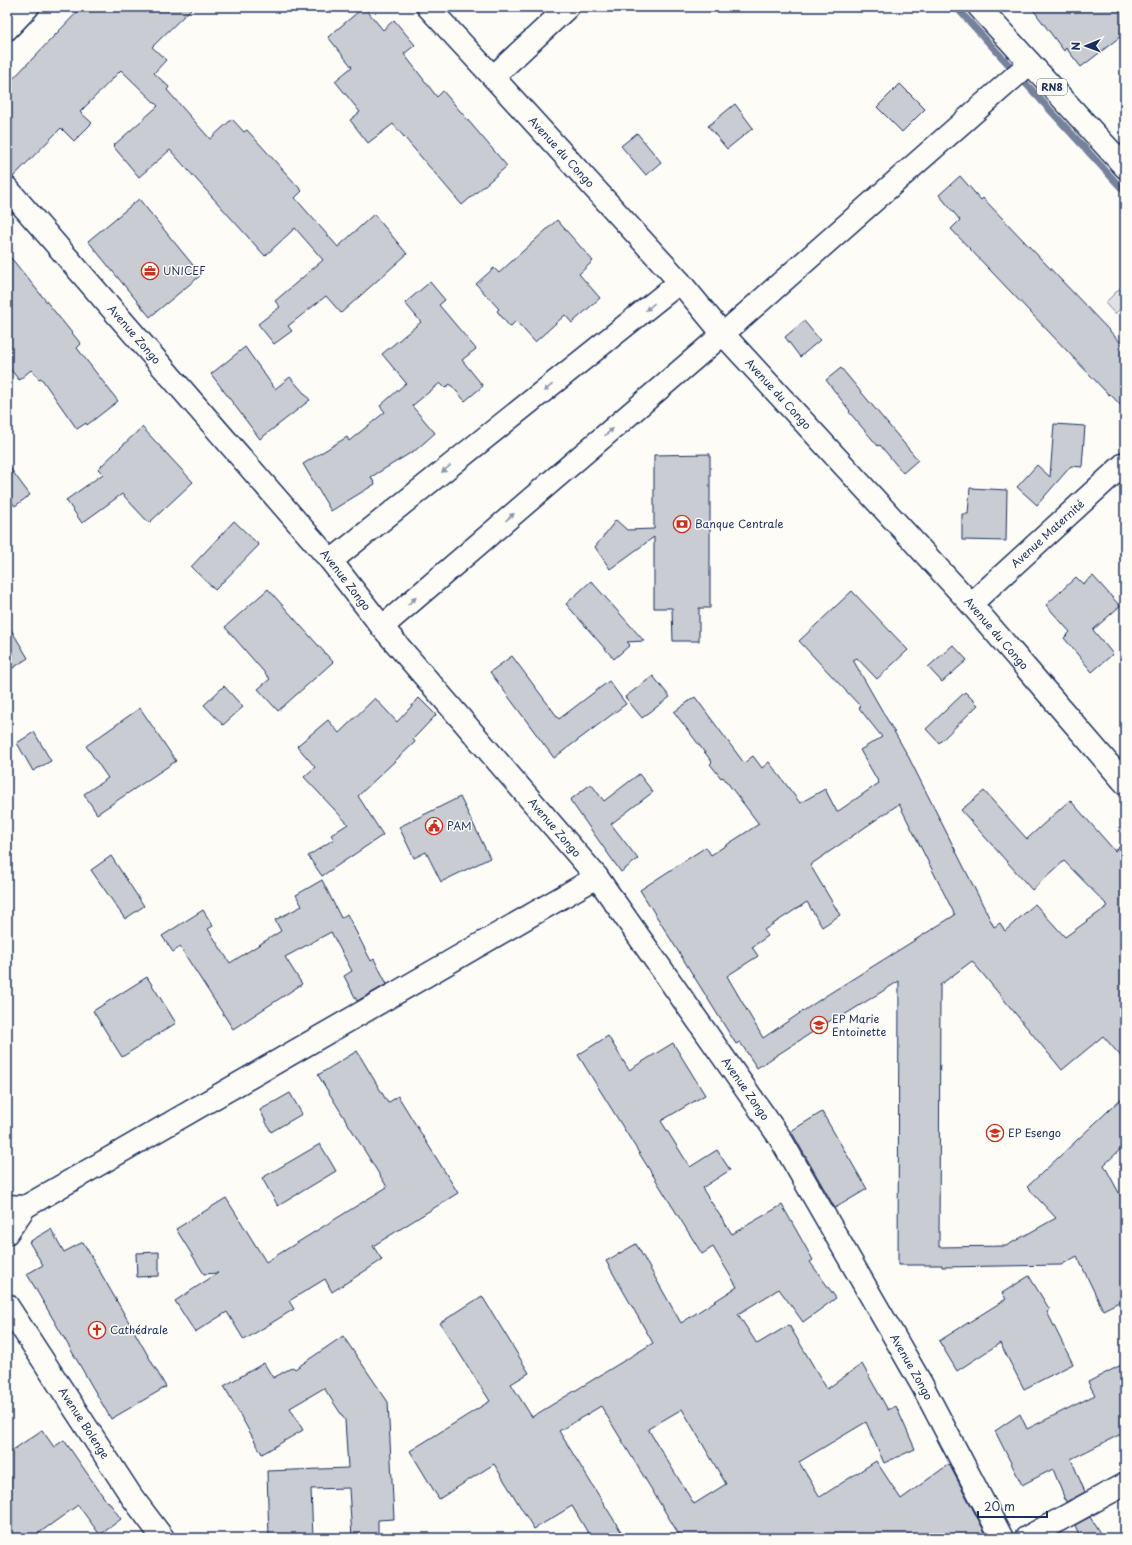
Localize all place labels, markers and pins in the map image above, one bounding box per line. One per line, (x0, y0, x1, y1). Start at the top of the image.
office icon: UNICEF (140, 261, 160, 281)
place label: UNICEF (163, 262, 206, 279)
bank icon: Banque Centrale (672, 514, 692, 534)
place label: Banque Centrale (695, 515, 784, 532)
public building icon: PAM (424, 816, 444, 836)
place label: PAM (447, 817, 472, 834)
place label: EP Marie Entoinette (832, 1010, 886, 1040)
school or university icon: EP Marie Entoinette (809, 1015, 829, 1035)
school or university icon: EP Esengo (985, 1123, 1005, 1143)
place label: EP Esengo (1008, 1124, 1061, 1141)
church icon: Cathédrale (87, 1320, 107, 1340)
place label: Cathédrale (110, 1321, 168, 1338)

